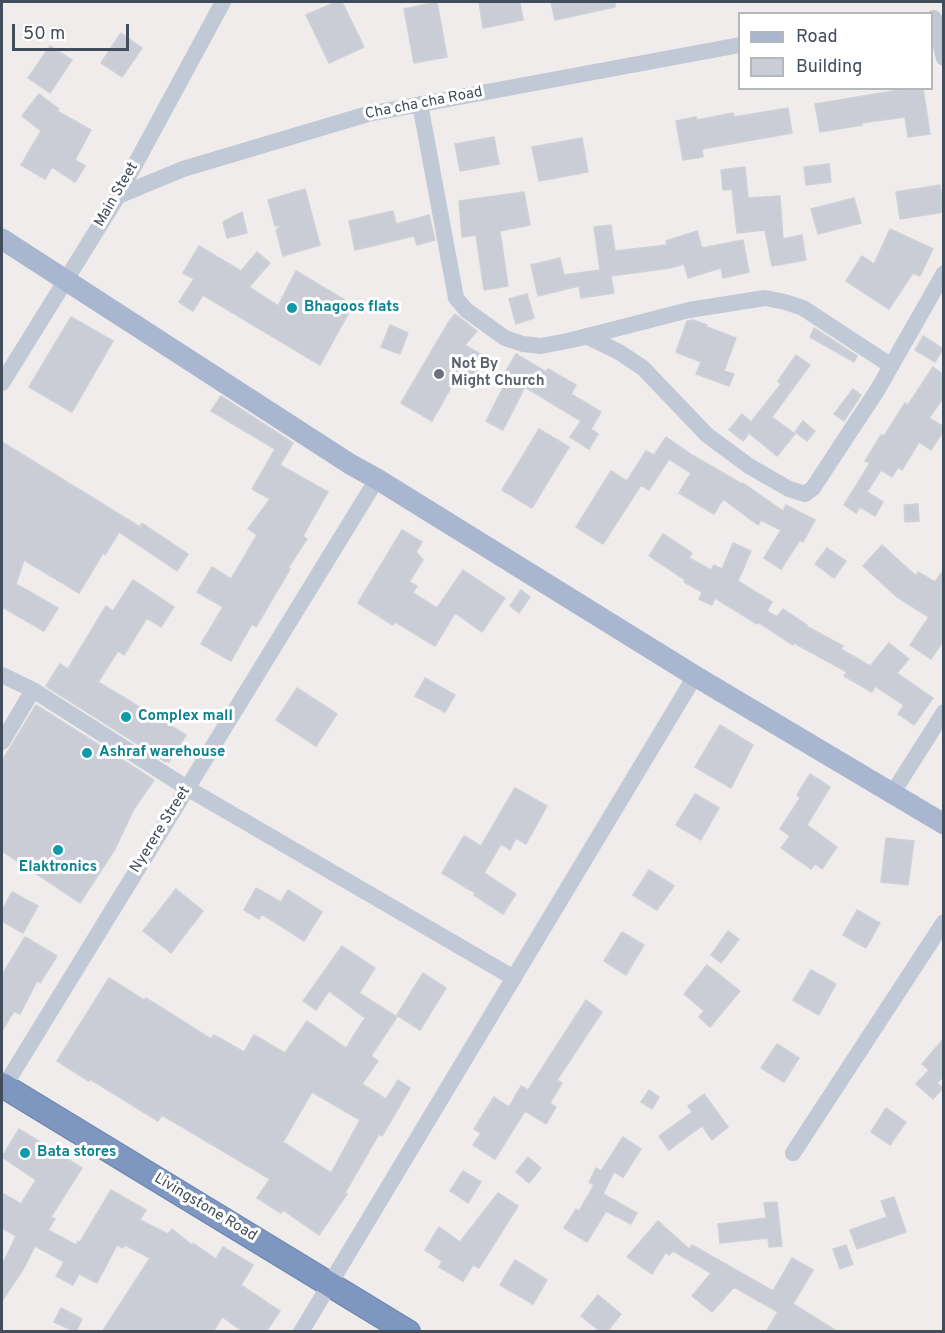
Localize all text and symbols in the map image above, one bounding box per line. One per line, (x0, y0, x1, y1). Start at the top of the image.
scale bar (15, 12, 132, 50)
legend (738, 12, 933, 90)
text: 50 m (23, 23, 65, 46)
text: Road (796, 26, 838, 49)
text: Building (796, 56, 862, 79)
street label: Cha cha cha Road (364, 84, 484, 124)
street label: Main Steet (91, 160, 143, 230)
place label: Bhagoos flats (304, 299, 399, 317)
marker: Bhagoos flats (285, 301, 299, 315)
place label: Not By Might Church (451, 356, 545, 391)
marker: Not By Might Church (432, 367, 446, 381)
place label: Complex mall (138, 708, 233, 726)
marker: Complex mall (119, 710, 133, 724)
place label: Ashraf warehouse (99, 744, 225, 762)
marker: Ashraf warehouse (80, 746, 94, 760)
street label: Nyerere Street (127, 783, 195, 877)
marker: Elaktronics (51, 843, 65, 857)
place label: Elaktronics (19, 859, 97, 877)
place label: Bata stores (37, 1144, 116, 1162)
marker: Bata stores (18, 1146, 32, 1160)
street label: Livingstone Road (150, 1170, 260, 1246)

